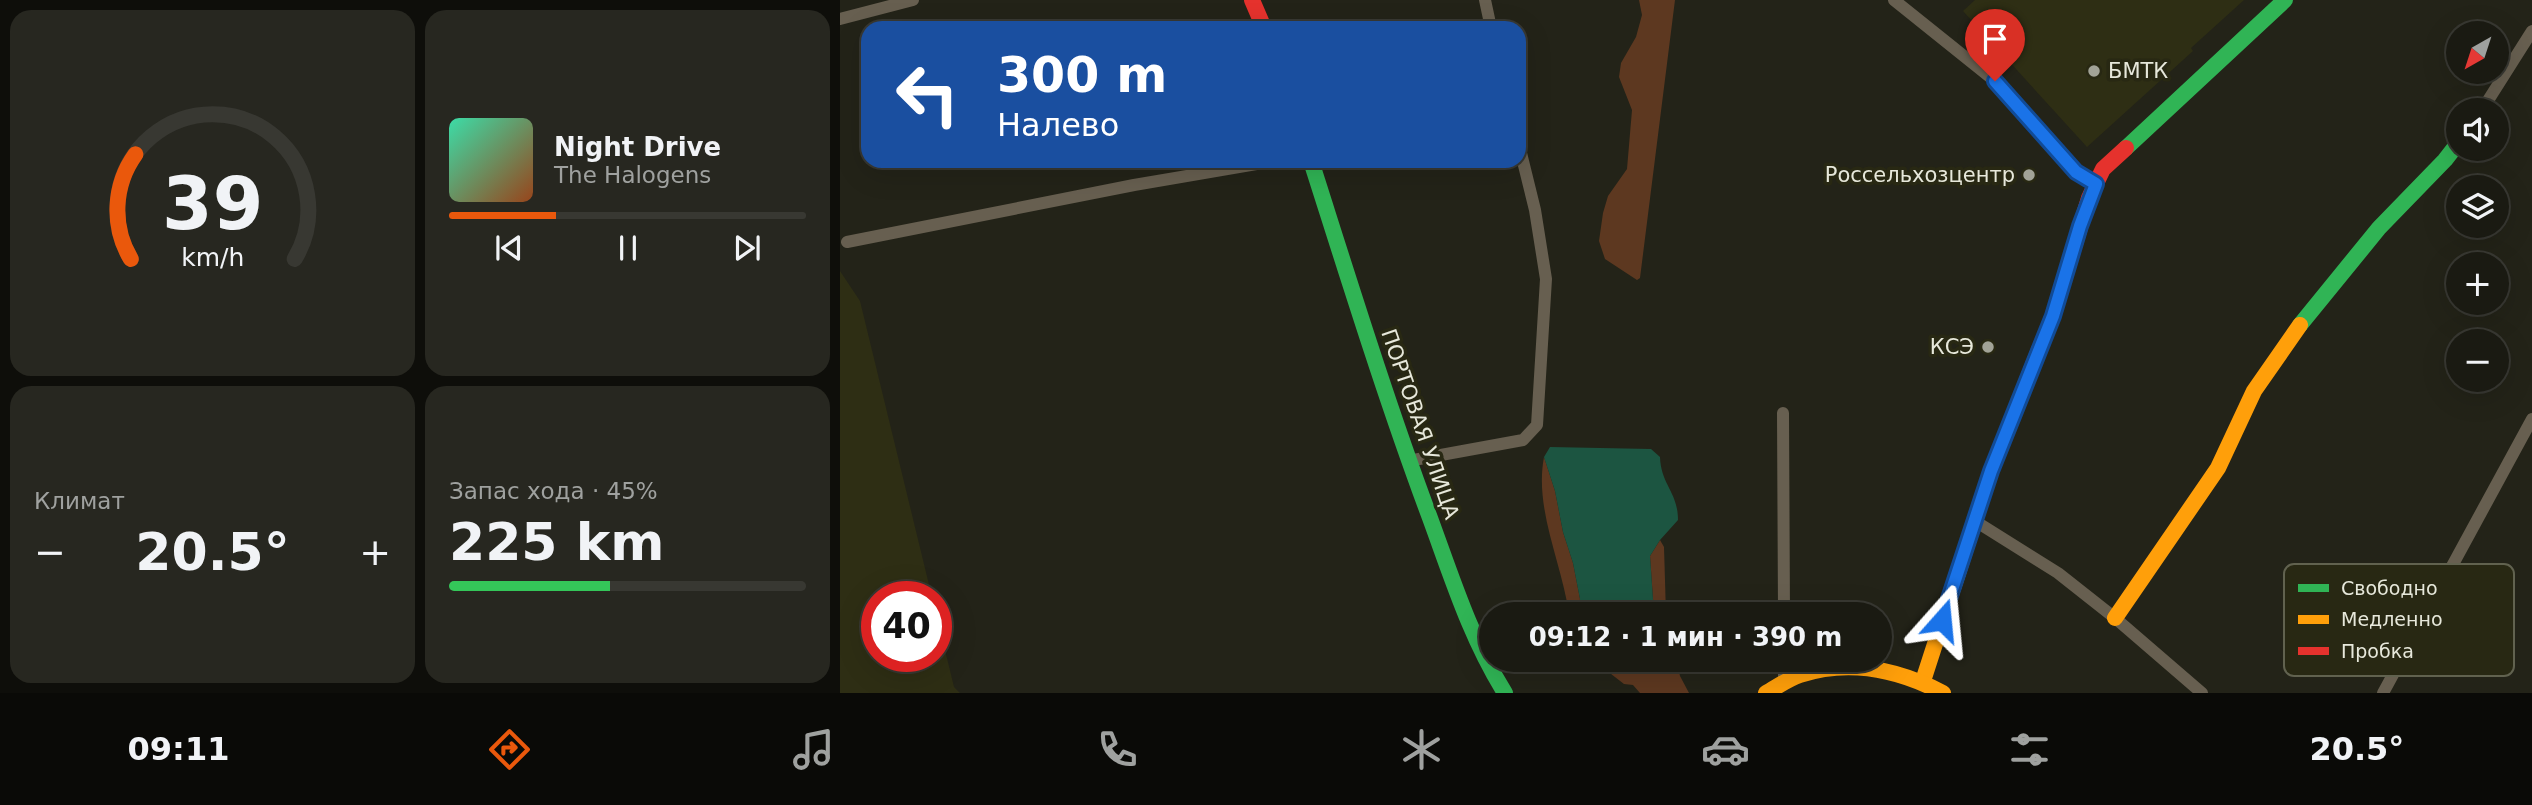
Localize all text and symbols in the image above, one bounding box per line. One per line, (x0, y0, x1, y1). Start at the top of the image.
pin (1965, 9, 2025, 81)
icon: arrive (1976, 20, 2014, 58)
north arrow (2446, 21, 2510, 84)
map controls (2446, 21, 2509, 392)
text: 300 m (997, 47, 1167, 104)
icon: left (882, 49, 973, 140)
place label: БМТК (2108, 59, 2168, 83)
marker: БМТК (2086, 63, 2102, 79)
button: sound (2446, 98, 2509, 161)
text: Налево (997, 106, 1119, 144)
text: Night Drive (554, 132, 721, 162)
text: 39 (162, 161, 263, 246)
text: The Halogens (554, 162, 711, 188)
place label: Россельхозцентр (1825, 163, 2015, 187)
marker: Россельхозцентр (2021, 167, 2037, 183)
button: layers (2446, 175, 2509, 238)
icon: previous (490, 229, 528, 267)
icon: pause (609, 229, 647, 267)
icon: next (728, 229, 766, 267)
text: km/h (181, 243, 244, 272)
button: + (2446, 252, 2509, 315)
street label: ПОРТОВАЯ УЛИЦА (1376, 326, 1464, 523)
button: − (2446, 329, 2509, 392)
place label: КСЭ (1930, 335, 1974, 359)
marker: КСЭ (1980, 339, 1996, 355)
text: Запас хода · 45% (449, 478, 658, 504)
text: Климат (34, 488, 125, 514)
text: 225 km (449, 512, 664, 572)
text: 20.5° (135, 522, 290, 582)
text: − (34, 530, 66, 574)
text: + (359, 530, 391, 574)
legend (2284, 564, 2514, 676)
text: Свободно (2341, 577, 2438, 599)
speed limit sign: 40 (861, 581, 952, 672)
position arrow (1905, 583, 1979, 657)
text: Медленно (2341, 608, 2443, 630)
text: 09:12 · 1 мин · 390 m (1529, 622, 1842, 652)
text: Пробка (2341, 640, 2414, 662)
icon: directions (485, 725, 534, 774)
icon: music (789, 725, 838, 774)
icon: phone (1093, 725, 1142, 774)
icon: climate (1397, 725, 1446, 774)
icon: car (1701, 725, 1750, 774)
icon: filters (2005, 725, 2054, 774)
text: 09:11 (128, 730, 229, 768)
text: 20.5° (2309, 730, 2404, 768)

